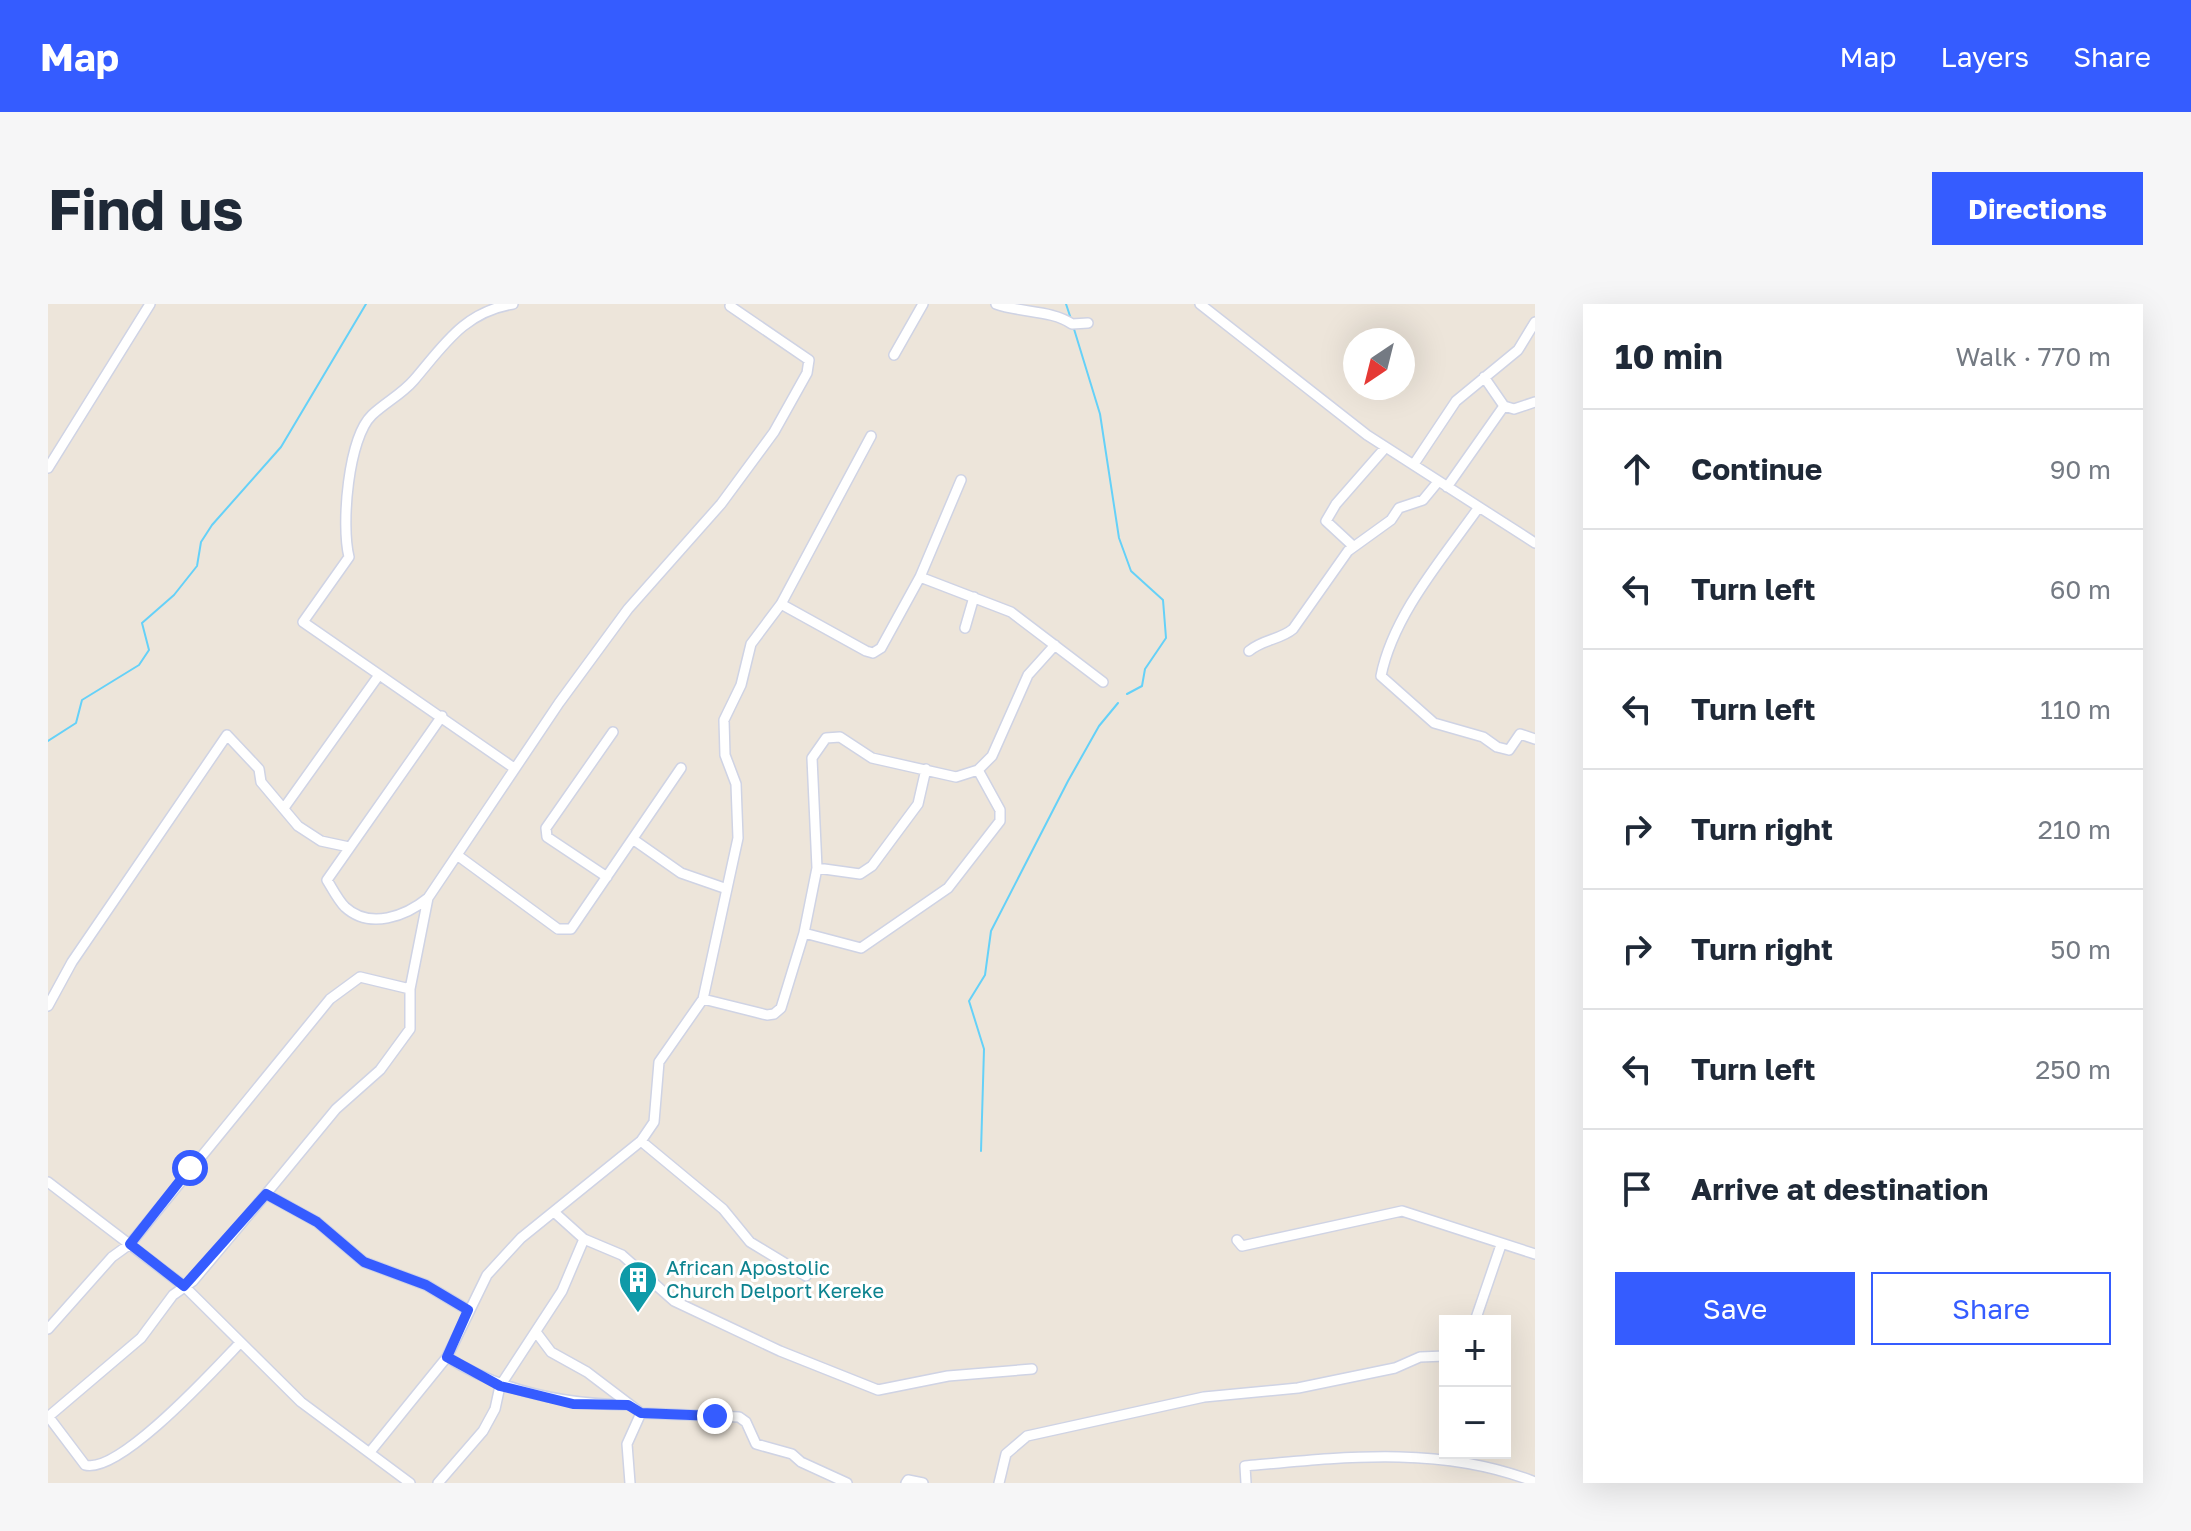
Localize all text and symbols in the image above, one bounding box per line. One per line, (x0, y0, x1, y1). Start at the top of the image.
text: Map (40, 34, 119, 79)
text: Map (1839, 40, 1897, 73)
text: Layers (1941, 40, 2029, 73)
text: Share (2073, 40, 2151, 73)
button: Directions (1932, 172, 2143, 245)
text: Find us (48, 175, 244, 242)
north arrow (1343, 328, 1415, 400)
text: 10 min (1615, 336, 1723, 376)
text: Walk · 770 m (1955, 341, 2111, 372)
icon: ahead (1615, 447, 1659, 491)
text: Continue (1691, 451, 1822, 487)
text: 90 m (2050, 454, 2111, 485)
icon: left (1615, 567, 1659, 611)
text: Turn left (1691, 571, 1816, 607)
text: 60 m (2050, 574, 2111, 605)
icon: left (1615, 687, 1659, 731)
text: Turn left (1691, 691, 1816, 727)
text: 110 m (2040, 694, 2111, 725)
icon: right (1615, 807, 1659, 851)
text: Turn right (1691, 811, 1833, 847)
text: 210 m (2038, 814, 2111, 845)
icon: right (1615, 927, 1659, 971)
text: Turn right (1691, 931, 1833, 967)
text: 50 m (2050, 934, 2111, 965)
icon: left (1615, 1047, 1659, 1091)
text: Turn left (1691, 1051, 1816, 1087)
text: 250 m (2035, 1054, 2111, 1085)
route start (172, 1150, 208, 1186)
icon: arrive (1615, 1167, 1659, 1211)
text: Arrive at destination (1691, 1171, 1988, 1207)
place label: African Apostolic Church Delport Kereke (666, 1255, 884, 1302)
building icon: African Apostolic Church Delport Kereke (617, 1259, 659, 1314)
button: Save (1615, 1272, 1855, 1345)
button: Share (1871, 1272, 2111, 1345)
map controls (1439, 1315, 1511, 1459)
button: + (1439, 1315, 1511, 1387)
button: − (1439, 1387, 1511, 1459)
route end (697, 1398, 733, 1434)

